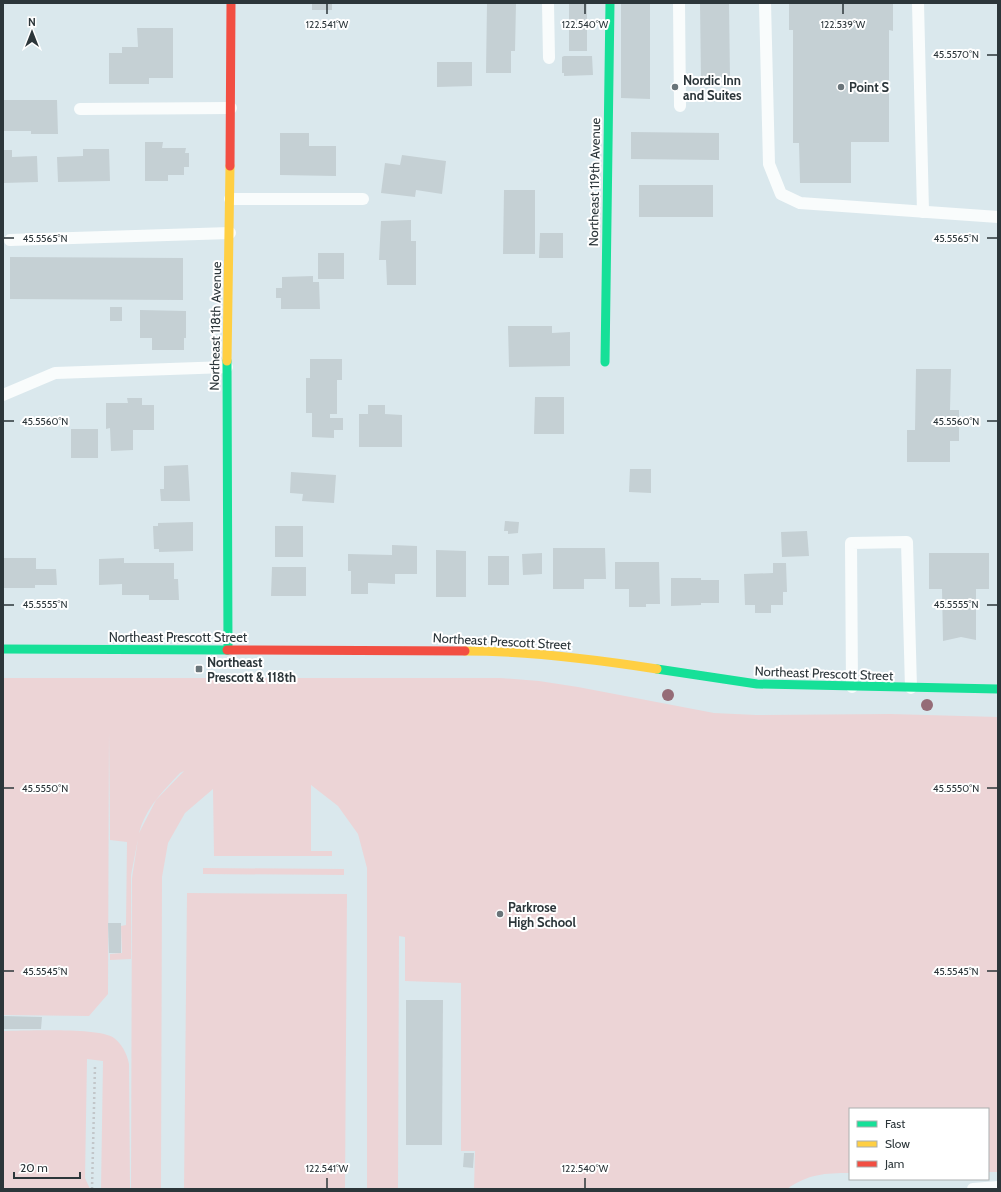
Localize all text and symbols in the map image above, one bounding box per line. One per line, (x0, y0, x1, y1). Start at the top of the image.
north arrow (12, 12, 52, 52)
text: N (28, 15, 36, 29)
text: 122.541°W (306, 18, 349, 31)
text: 122.540°W (562, 18, 609, 31)
text: 122.539°W (821, 18, 866, 31)
text: 45.5570°N (933, 48, 979, 61)
place label: Nordic Inn and Suites (683, 72, 742, 103)
place label: Point S (849, 79, 890, 95)
marker: Nordic Inn and Suites (670, 82, 680, 92)
marker: Point S (836, 82, 846, 92)
street label: Northeast 119th Avenue (585, 117, 603, 246)
text: 45.5565°N (22, 232, 68, 245)
text: 45.5565°N (933, 232, 979, 245)
street label: Northeast 118th Avenue (206, 261, 224, 391)
text: 45.5560°N (22, 415, 68, 428)
text: 45.5560°N (933, 415, 979, 428)
text: 45.5555°N (23, 598, 67, 611)
text: 45.5555°N (934, 598, 978, 611)
street label: Northeast Prescott Street (109, 629, 248, 645)
street label: Northeast Prescott Street (432, 629, 572, 653)
place label: Northeast Prescott & 118th (207, 654, 296, 685)
street label: Northeast Prescott Street (755, 663, 894, 683)
marker: Northeast Prescott & 118th (194, 664, 204, 674)
text: 45.5550°N (22, 782, 68, 795)
text: 45.5550°N (933, 782, 979, 795)
place label: Parkrose High School (508, 899, 577, 930)
marker: Parkrose High School (495, 909, 505, 919)
text: 45.5545°N (22, 965, 68, 978)
text: 45.5545°N (933, 965, 979, 978)
legend (849, 1108, 989, 1180)
text: Fast (885, 1116, 905, 1131)
text: Slow (885, 1136, 910, 1151)
scale bar (14, 1154, 80, 1180)
text: Jam (884, 1156, 904, 1171)
text: 20 m (20, 1160, 48, 1175)
text: 122.541°W (306, 1162, 349, 1175)
text: 122.540°W (562, 1162, 609, 1175)

